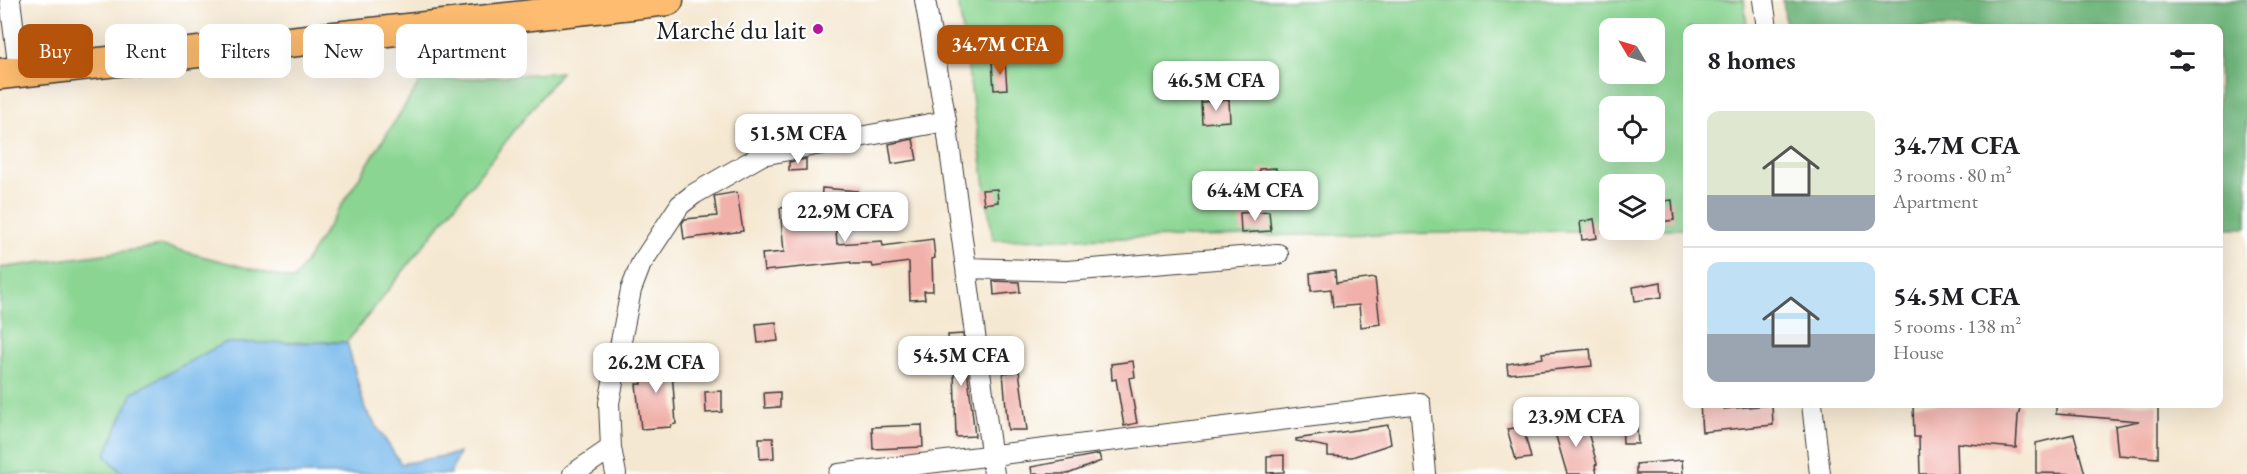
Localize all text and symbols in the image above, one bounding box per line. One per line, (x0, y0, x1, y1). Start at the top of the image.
place label: Marché du lait (656, 12, 807, 47)
north arrow (1599, 18, 1665, 84)
map controls (1599, 18, 1665, 240)
marker: Marché du lait (811, 22, 825, 36)
chip: Buy (18, 24, 93, 78)
chip: Rent (105, 24, 187, 78)
chip: Filters (199, 24, 291, 78)
chip: New (303, 24, 384, 78)
chip: Apartment (396, 24, 527, 78)
pin: 34.7M CFA (931, 25, 1069, 76)
text: 34.7M CFA (951, 31, 1049, 57)
text: 8 homes (1707, 43, 1796, 77)
icon: filters (2166, 44, 2199, 77)
pin: 46.5M CFA (1147, 61, 1285, 112)
text: 46.5M CFA (1167, 67, 1265, 93)
button: locate (1599, 96, 1665, 162)
pin: 51.5M CFA (729, 114, 867, 165)
text: 51.5M CFA (749, 120, 847, 146)
text: 34.7M CFA (1893, 128, 2020, 162)
icon: home (1755, 135, 1827, 207)
text: 3 rooms · 80 m² (1893, 162, 2012, 188)
pin: 64.4M CFA (1186, 171, 1324, 222)
button: layers (1599, 174, 1665, 240)
text: 64.4M CFA (1206, 177, 1304, 203)
text: Apartment (1893, 188, 1978, 214)
pin: 22.9M CFA (776, 192, 914, 243)
text: 22.9M CFA (796, 198, 894, 224)
text: 54.5M CFA (1893, 279, 2020, 313)
icon: home (1755, 286, 1827, 358)
text: 5 rooms · 138 m² (1893, 313, 2021, 339)
pin: 54.5M CFA (892, 336, 1030, 387)
text: House (1893, 339, 1944, 365)
text: 54.5M CFA (912, 342, 1010, 368)
pin: 26.2M CFA (587, 343, 725, 394)
text: 26.2M CFA (607, 349, 705, 375)
pin: 23.9M CFA (1507, 397, 1645, 448)
text: 23.9M CFA (1527, 403, 1625, 429)

